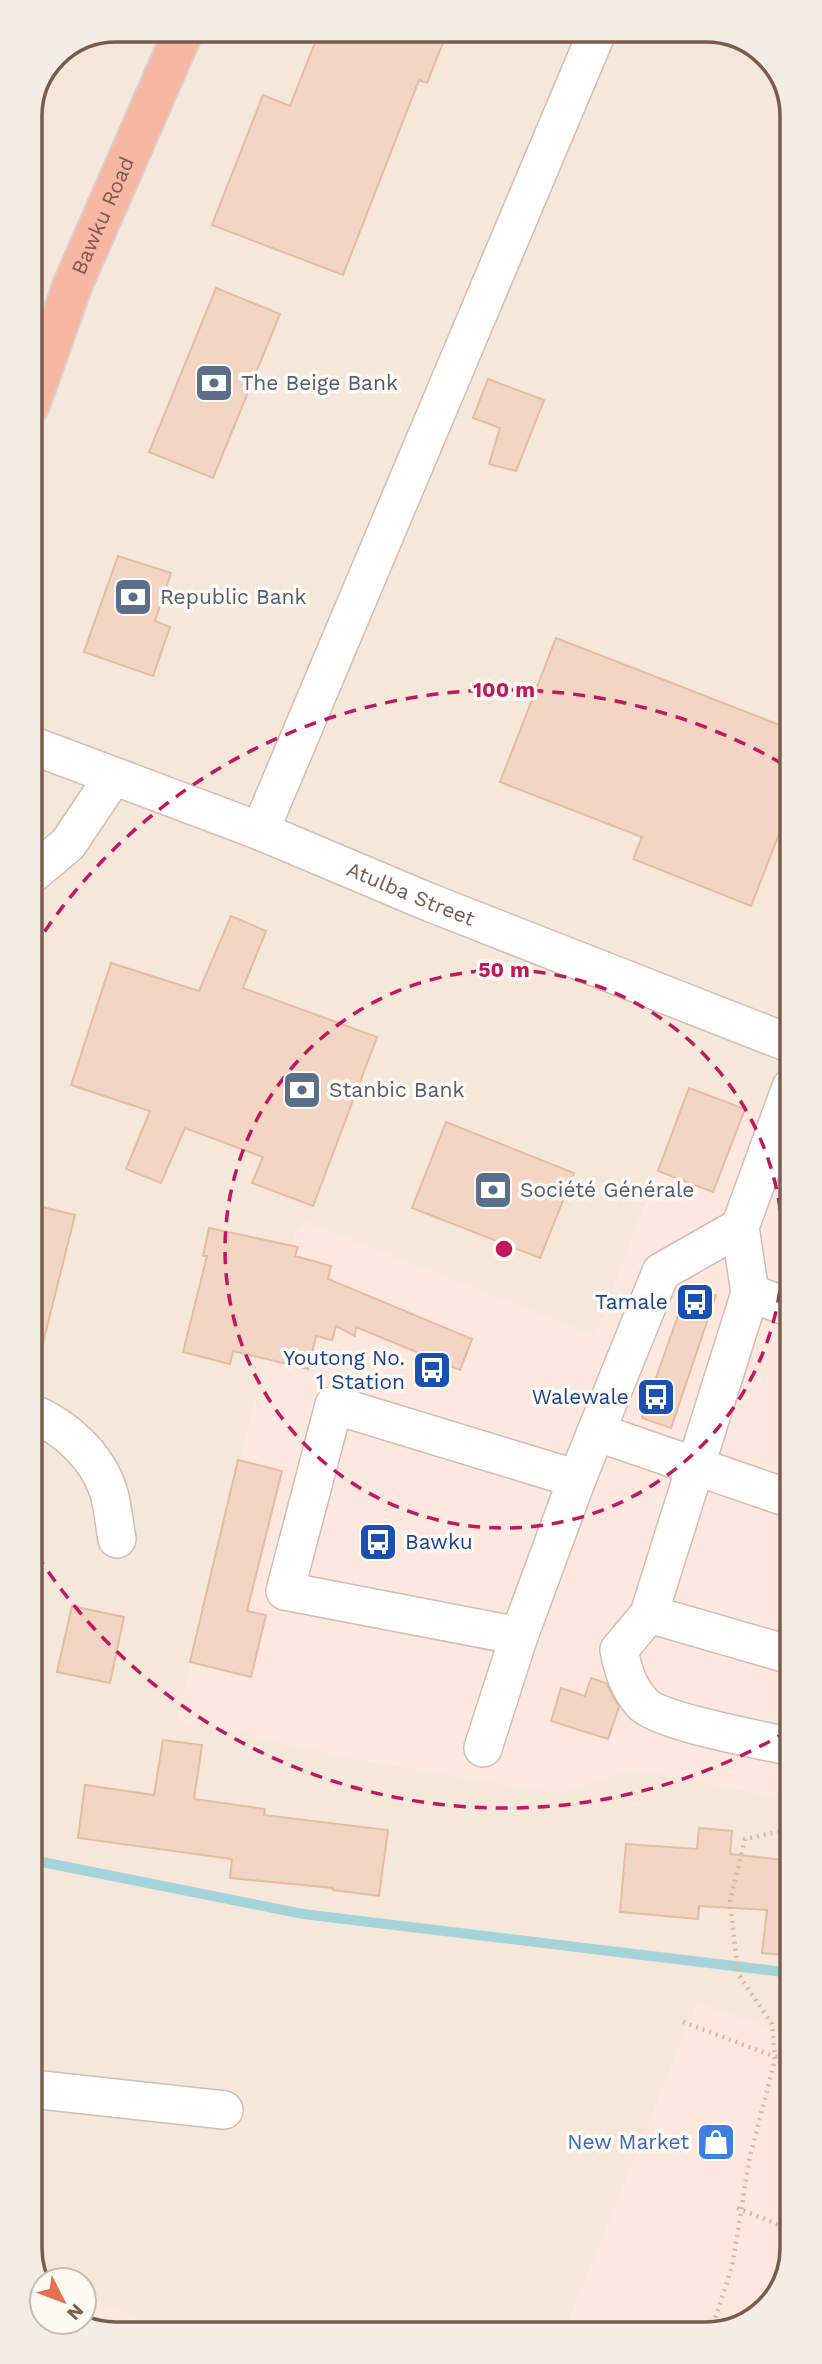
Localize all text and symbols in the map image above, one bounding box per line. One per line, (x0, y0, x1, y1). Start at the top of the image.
street label: Bawku Road (66, 153, 139, 278)
bank icon: The Beige Bank (193, 362, 235, 404)
place label: The Beige Bank (241, 370, 398, 395)
bank icon: Republic Bank (112, 576, 154, 618)
place label: Republic Bank (160, 584, 307, 609)
text: 100 m (473, 677, 535, 702)
street label: Atulba Street (343, 856, 479, 931)
text: 50 m (478, 957, 530, 982)
bank icon: Stanbic Bank (281, 1069, 323, 1111)
place label: Stanbic Bank (329, 1077, 464, 1102)
bank icon: Société Générale (472, 1169, 514, 1211)
place label: Société Générale (520, 1177, 694, 1202)
centre of rings (492, 1237, 516, 1261)
bus stop icon: Tamale (674, 1281, 716, 1323)
place label: Tamale (595, 1289, 668, 1314)
place label: Youtong No. 1 Station (283, 1345, 405, 1394)
bus stop icon: Youtong No. 1 Station (411, 1349, 453, 1391)
bus stop icon: Walewale (635, 1376, 677, 1418)
place label: Walewale (532, 1384, 629, 1409)
bus stop icon: Bawku (357, 1521, 399, 1563)
place label: Bawku (405, 1529, 473, 1554)
shop icon: New Market (695, 2121, 737, 2163)
place label: New Market (567, 2129, 689, 2154)
north arrow (28, 2266, 98, 2336)
text: N (62, 2299, 89, 2325)

